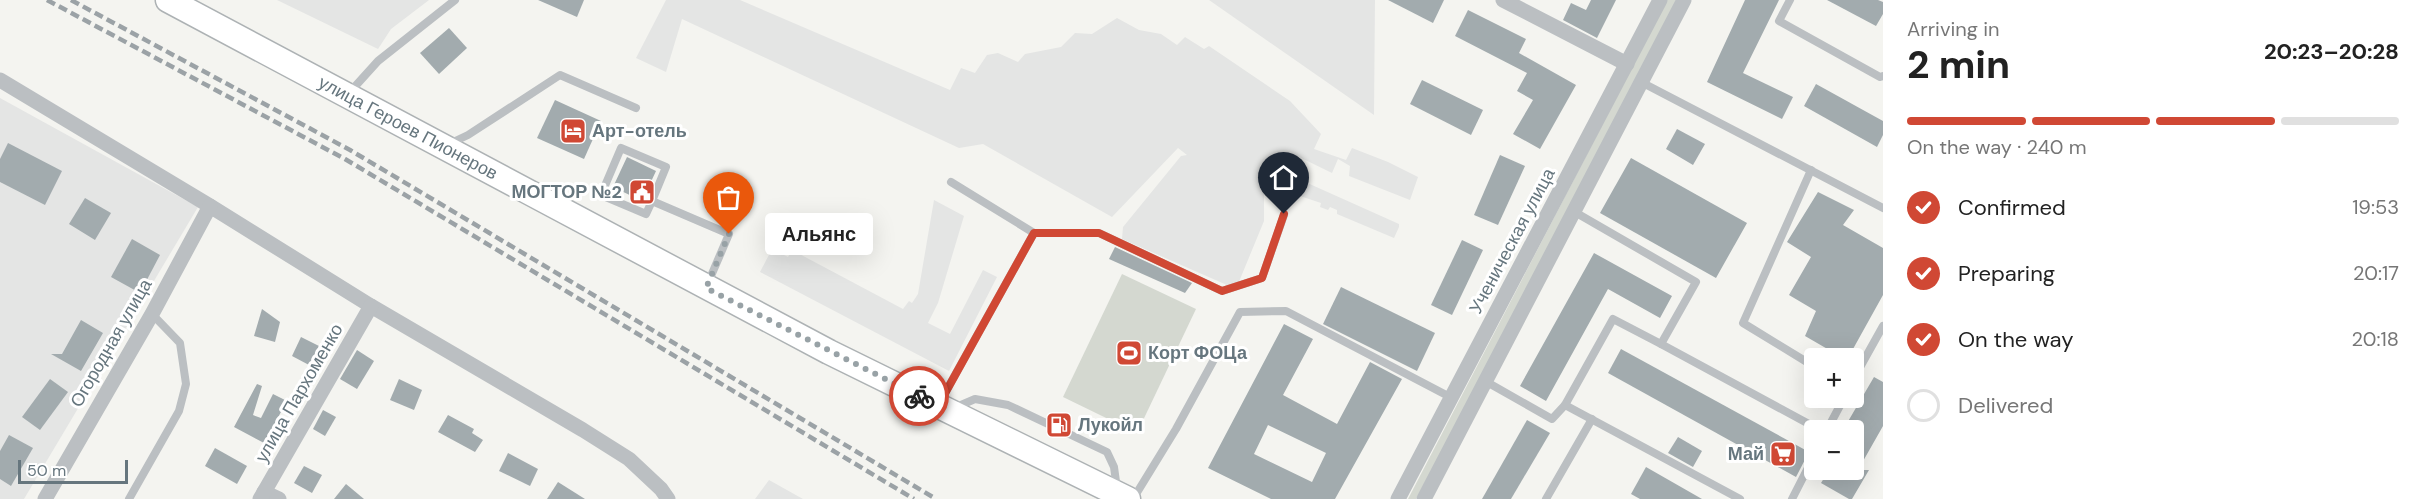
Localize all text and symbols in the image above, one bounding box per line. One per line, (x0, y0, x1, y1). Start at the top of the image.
text: Arriving in (1907, 16, 1999, 42)
text: 20:23–20:28 (2264, 37, 2399, 66)
text: 2 min (1907, 39, 2010, 90)
street label: улица Героев Пионеров (314, 70, 502, 185)
hotel icon: Арт-отель (558, 116, 588, 146)
place label: Арт-отель (592, 119, 687, 143)
text: On the way · 240 m (1907, 134, 2087, 160)
pin (1258, 152, 1309, 214)
icon: home (1267, 161, 1300, 194)
street label: Ученическая улица (1463, 163, 1561, 318)
pin (703, 172, 754, 234)
public building icon: МОГТОР №2 (627, 177, 657, 207)
place label: МОГТОР №2 (512, 180, 622, 204)
icon: bag (712, 181, 745, 214)
icon: check (1907, 191, 1940, 224)
text: Confirmed (1958, 193, 2066, 222)
text: 19:53 (2352, 194, 2399, 220)
callout: Альянс (765, 213, 873, 255)
text: Альянс (782, 221, 856, 247)
icon: check (1907, 257, 1940, 290)
text: Preparing (1958, 259, 2055, 288)
text: 20:17 (2353, 260, 2399, 286)
street label: Огородная улица (65, 274, 158, 411)
street label: улица Пархоменко (250, 319, 348, 467)
icon: check (1907, 323, 1940, 356)
text: On the way (1958, 325, 2073, 354)
text: 20:18 (2352, 326, 2399, 352)
sports icon: Корт ФОЦа (1114, 338, 1144, 368)
place label: Корт ФОЦа (1148, 341, 1248, 365)
map controls (1804, 348, 1864, 480)
button: + (1804, 348, 1864, 408)
courier (889, 366, 949, 426)
icon: bike (903, 380, 936, 413)
text: Delivered (1958, 391, 2053, 420)
fuel station icon: Лукойл (1044, 410, 1074, 440)
place label: Лукойл (1078, 413, 1143, 437)
button: − (1804, 420, 1864, 480)
supermarket icon: Май (1768, 439, 1798, 469)
place label: Май (1728, 442, 1764, 466)
scale bar (18, 457, 128, 484)
text: 50 m (27, 460, 66, 481)

